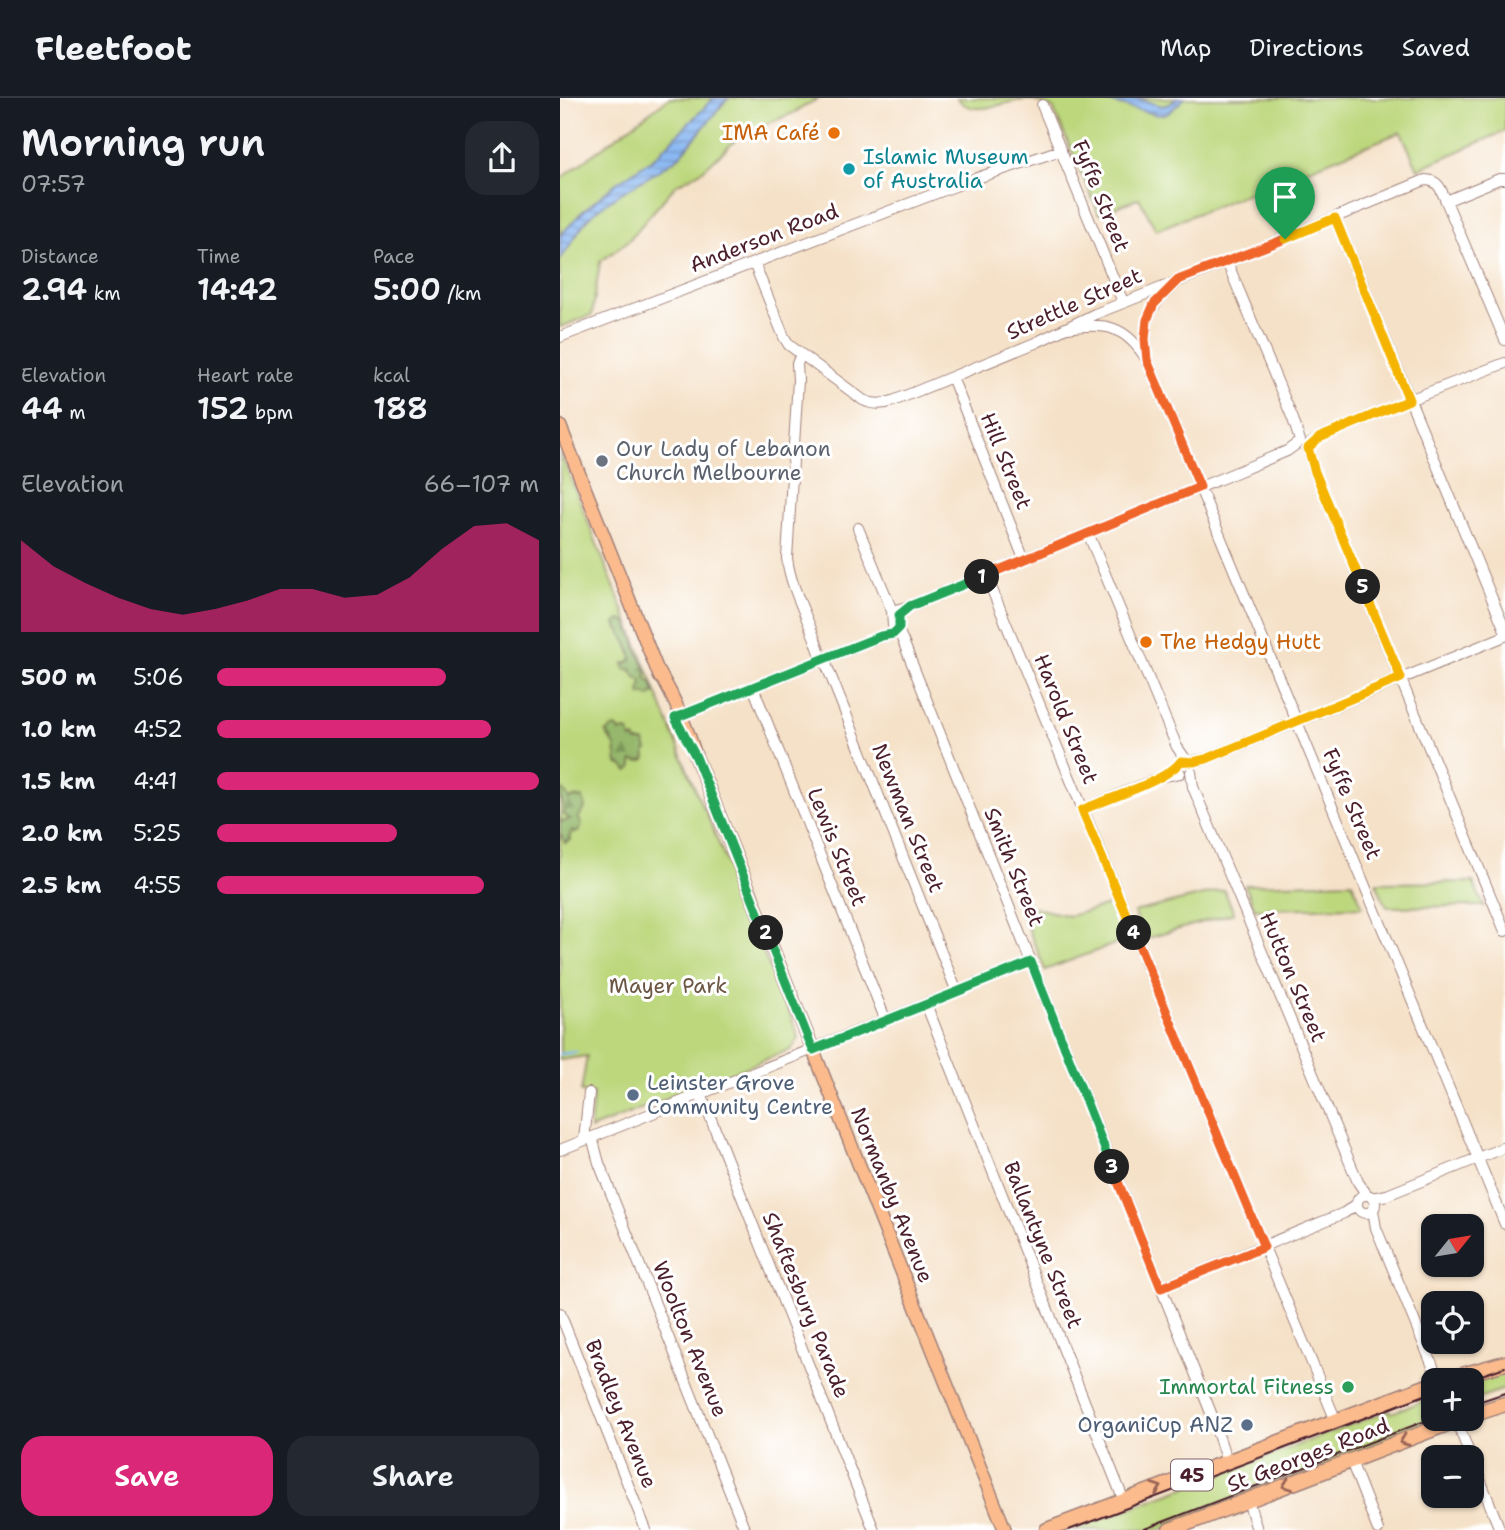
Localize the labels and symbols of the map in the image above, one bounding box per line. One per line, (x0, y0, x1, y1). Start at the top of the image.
place label: IMA Café (722, 119, 820, 147)
marker: IMA Café (826, 125, 842, 141)
street label: Fyffe Street (1066, 136, 1136, 256)
place label: Islamic Museum of Australia (863, 143, 1029, 195)
marker: Islamic Museum of Australia (841, 161, 857, 177)
pin (1255, 167, 1315, 239)
street label: Anderson Road (686, 197, 842, 279)
street label: Strettle Street (1002, 262, 1146, 346)
street label: Hill Street (974, 408, 1038, 514)
place label: Our Lady of Lebanon Church Melbourne (616, 435, 831, 487)
marker: Our Lady of Lebanon Church Melbourne (594, 453, 610, 469)
pin: 1 (964, 560, 1000, 594)
pin: 5 (1346, 570, 1380, 604)
place label: The Hedgy Hutt (1160, 628, 1321, 656)
marker: The Hedgy Hutt (1138, 634, 1154, 650)
street label: Harold Street (1027, 650, 1105, 788)
street label: Newman Street (865, 739, 951, 897)
street label: Fyffe Street (1316, 744, 1388, 864)
street label: Lewis Street (800, 784, 874, 910)
street label: Smith Street (977, 803, 1051, 931)
street label: Hutton Street (1253, 908, 1333, 1046)
pin: 2 (748, 916, 784, 950)
pin: 4 (1116, 916, 1152, 950)
park label: Mayer Park (609, 972, 727, 1000)
place label: Leinster Grove Community Centre (647, 1069, 833, 1121)
marker: Leinster Grove Community Centre (625, 1087, 641, 1103)
street label: Normanby Avenue (844, 1103, 940, 1287)
pin: 3 (1094, 1150, 1130, 1184)
street label: Ballantyne Street (997, 1157, 1089, 1333)
street label: Shaftesbury Parade (756, 1208, 856, 1402)
north arrow (1421, 1214, 1484, 1278)
street label: Woolton Avenue (646, 1257, 734, 1421)
street label: Bradley Avenue (578, 1336, 664, 1492)
place label: Immortal Fitness (1159, 1373, 1334, 1401)
marker: Immortal Fitness (1340, 1379, 1356, 1395)
place label: OrganiCup ANZ (1078, 1411, 1233, 1439)
street label: St Georges Road (1223, 1411, 1393, 1499)
marker: OrganiCup ANZ (1239, 1417, 1255, 1433)
one-way arrow (1399, 1433, 1411, 1447)
road number: 45 (1171, 1460, 1213, 1490)
one-way arrow (1282, 1477, 1294, 1491)
one-way arrow (1150, 1482, 1162, 1496)

